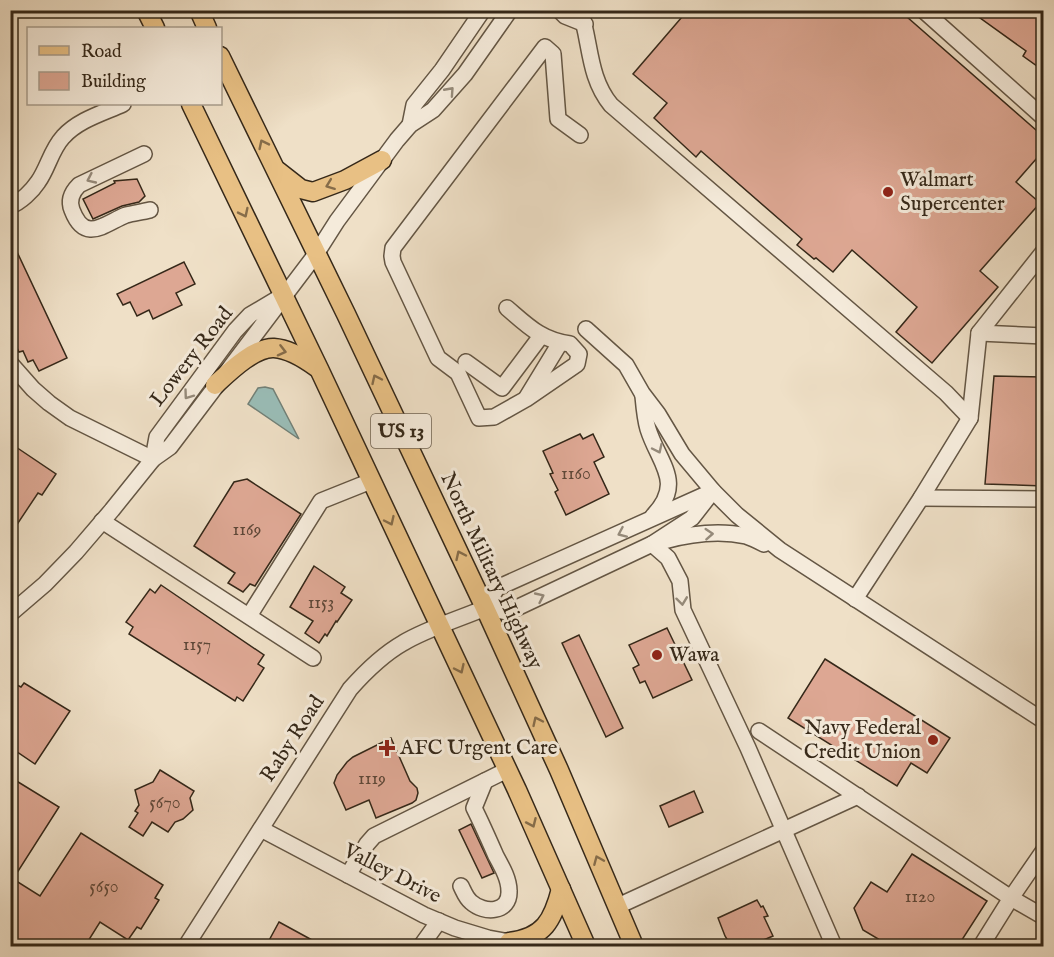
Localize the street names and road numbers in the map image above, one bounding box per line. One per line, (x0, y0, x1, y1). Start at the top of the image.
street label: Lowery Road (145, 301, 240, 412)
road number: US 13 (371, 414, 431, 448)
street label: North Military Highway (434, 468, 549, 674)
street label: Raby Road (255, 690, 332, 788)
street label: Valley Drive (338, 837, 446, 910)

